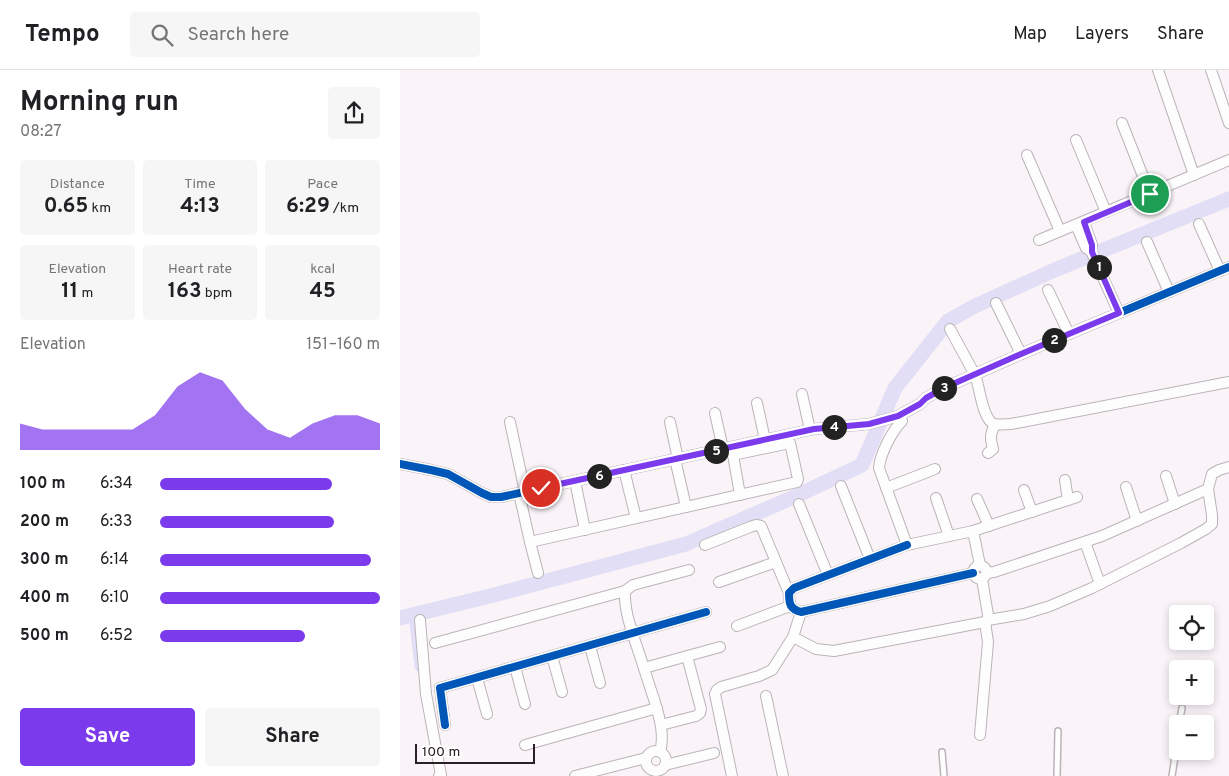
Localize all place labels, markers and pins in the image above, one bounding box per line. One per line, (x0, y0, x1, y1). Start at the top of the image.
pin (1129, 173, 1171, 215)
pin: 1 (1086, 254, 1112, 280)
pin: 2 (1042, 328, 1066, 352)
pin: 3 (932, 376, 956, 400)
pin: 4 (822, 414, 846, 440)
pin: 5 (704, 438, 728, 464)
pin: 6 (586, 464, 612, 488)
pin (520, 467, 562, 509)

